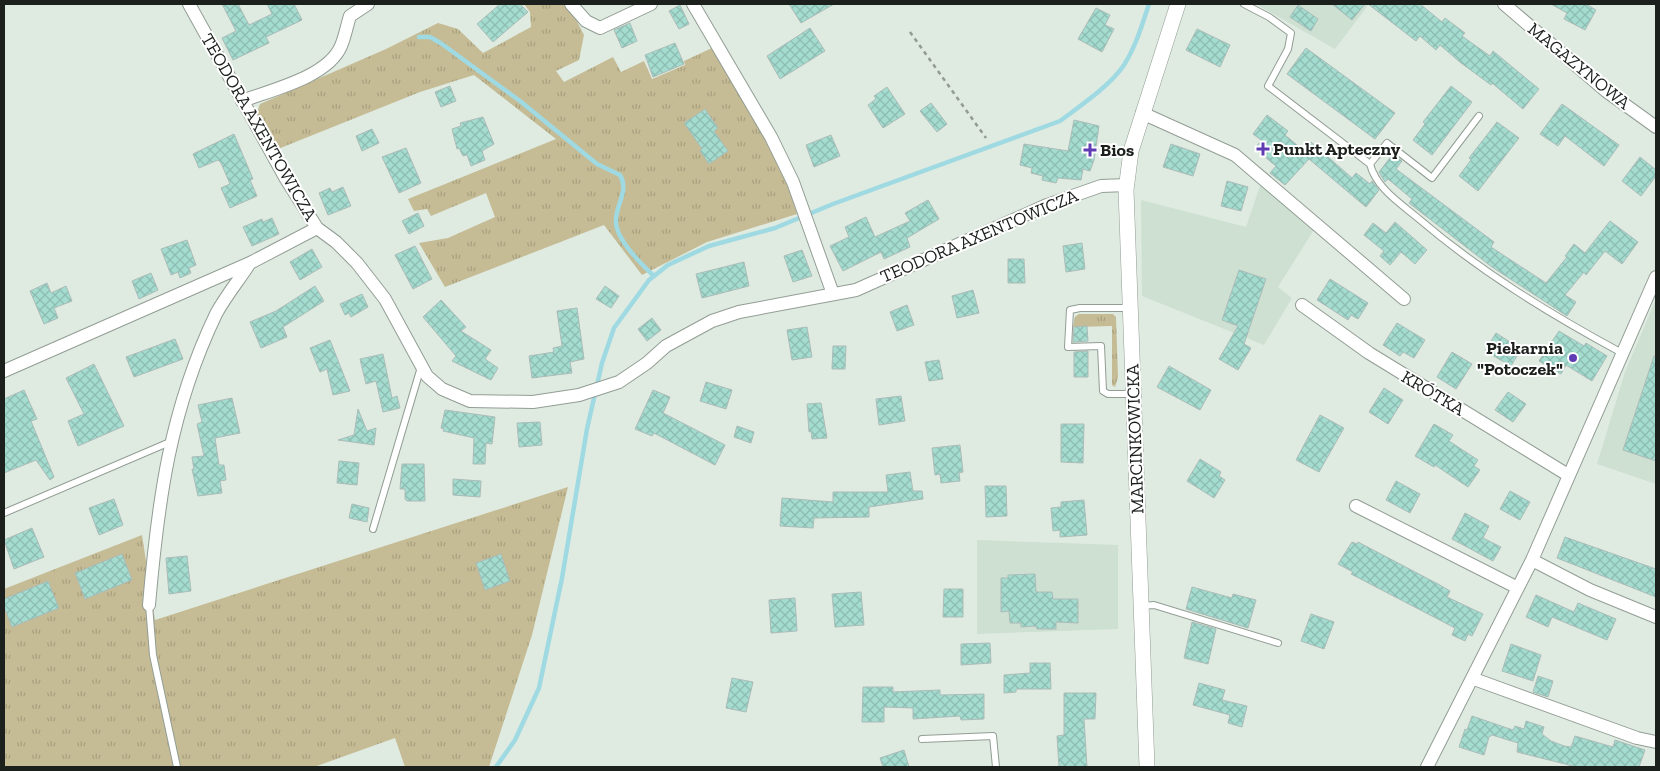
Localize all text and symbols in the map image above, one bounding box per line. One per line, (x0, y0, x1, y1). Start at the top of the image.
street label: MAGAZYNOWA (1523, 18, 1635, 114)
street label: TEODORA AXENTOWICZA (196, 29, 322, 225)
place label: Punkt Apteczny (1273, 138, 1401, 160)
place label: Bios (1100, 139, 1134, 161)
marker: Punkt Apteczny (1257, 143, 1269, 155)
marker: Bios (1084, 144, 1096, 156)
street label: TEODORA AXENTOWICZA (877, 184, 1082, 288)
place label: Piekarnia "Potoczek" (1477, 337, 1563, 380)
marker: Piekarnia "Potoczek" (1567, 352, 1579, 364)
street label: MARCINKOWICKA (1121, 363, 1149, 514)
street label: KRÓTKA (1397, 366, 1469, 421)

